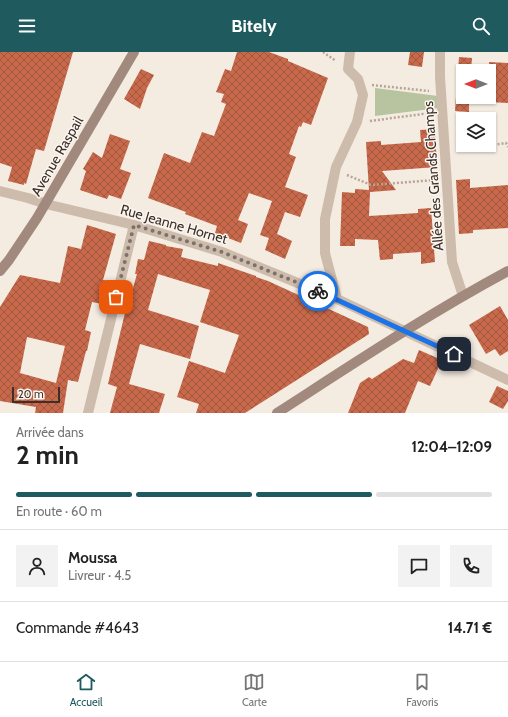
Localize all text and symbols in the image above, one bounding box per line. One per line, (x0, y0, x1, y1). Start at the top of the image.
icon: menu (16, 15, 38, 37)
text: Bitely (231, 15, 277, 37)
icon: search (470, 15, 492, 37)
north arrow (456, 64, 496, 104)
map controls (456, 64, 496, 152)
street label: Allée des Grands Champs (419, 100, 447, 252)
street label: Avenue Raspail (27, 112, 87, 199)
button: layers (456, 112, 496, 152)
street label: Rue Jeanne Hornet (118, 200, 230, 248)
courier (298, 271, 338, 311)
pin (99, 280, 133, 314)
icon: bike (307, 280, 329, 302)
icon: bag (105, 286, 127, 308)
pin (437, 337, 471, 371)
icon: home (443, 343, 465, 365)
scale bar (12, 385, 60, 404)
text: 20 m (18, 387, 44, 401)
text: Arrivée dans (16, 424, 84, 440)
text: 12:04–12:09 (411, 438, 492, 456)
text: 2 min (16, 439, 79, 471)
text: En route · 60 m (16, 503, 102, 519)
button: person (16, 545, 58, 587)
button: chat (398, 545, 440, 587)
button: phone (450, 545, 492, 587)
text: Moussa (68, 549, 117, 567)
text: Livreur · 4.5 (68, 567, 131, 583)
text: Commande #4643 (16, 619, 139, 637)
text: 14.71 € (448, 619, 492, 637)
tab: Accueil (70, 671, 103, 709)
tab: Carte (242, 671, 267, 709)
tab: Favoris (406, 671, 438, 709)

